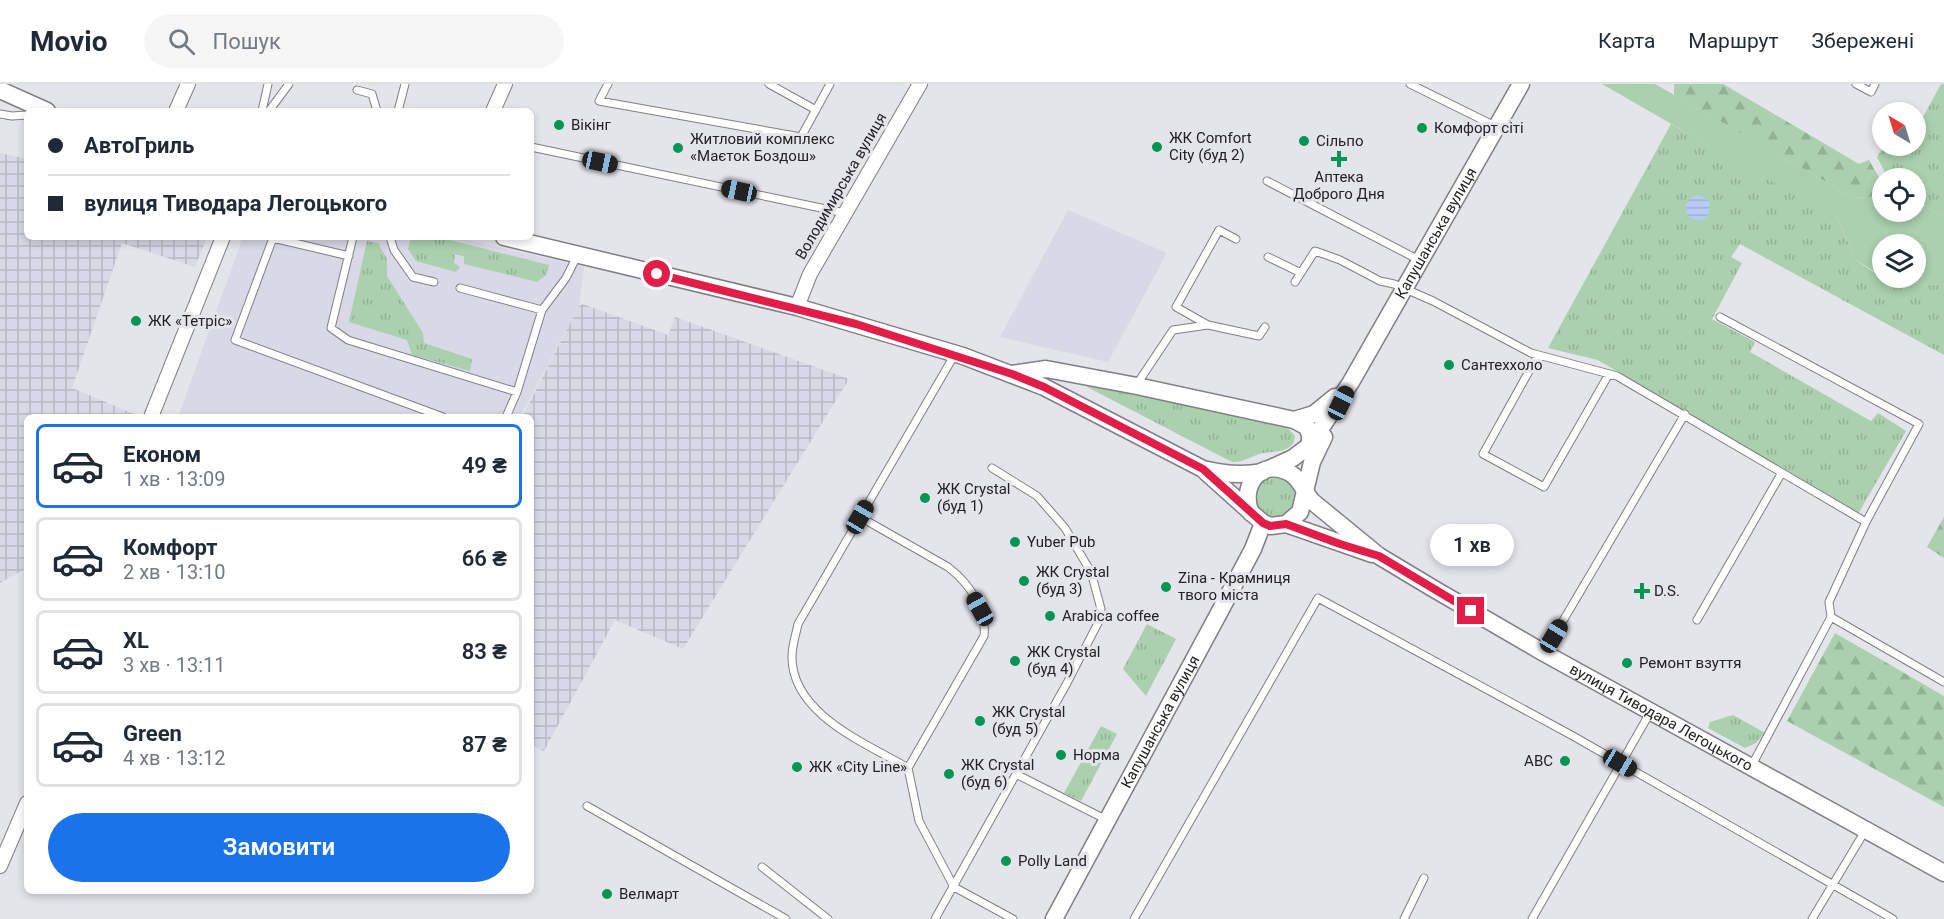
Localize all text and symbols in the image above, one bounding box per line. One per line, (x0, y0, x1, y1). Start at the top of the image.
search box (144, 14, 564, 68)
text: Movio (30, 25, 108, 58)
icon: search (165, 25, 198, 58)
text: Пошук (213, 29, 281, 54)
text: Карта (1598, 29, 1655, 53)
text: Маршрут (1688, 29, 1779, 53)
text: Збережені (1812, 29, 1914, 53)
north arrow (1872, 102, 1926, 156)
map controls (1872, 102, 1926, 288)
street label: Володимирська вулиця (792, 110, 890, 262)
place label: Вікінг (571, 116, 611, 134)
marker: Вікінг (552, 118, 566, 132)
place label: Комфорт сіті (1434, 119, 1524, 137)
marker: Комфорт сіті (1415, 121, 1429, 135)
place label: ЖК Comfort City (буд 2) (1169, 129, 1252, 164)
place label: Житловий комплекс «Маєток Боздош» (690, 130, 835, 165)
place label: Сільпо (1316, 132, 1363, 150)
text: АвтоГриль (84, 133, 194, 158)
marker: Сільпо (1297, 134, 1311, 148)
marker: ЖК Comfort City (буд 2) (1150, 140, 1164, 154)
marker: Житловий комплекс «Маєток Боздош» (671, 141, 685, 155)
car (581, 149, 619, 175)
marker: Аптека Доброго Дня (1332, 152, 1346, 166)
street label: Капушанська вулиця (1391, 164, 1480, 302)
place label: Аптека Доброго Дня (1293, 168, 1385, 203)
button: locate (1872, 168, 1926, 222)
car (720, 178, 758, 204)
text: вулиця Тиводара Легоцького (84, 191, 387, 216)
button: layers (1872, 234, 1926, 288)
route start (643, 260, 670, 287)
place label: ЖК «Тетріс» (148, 312, 232, 330)
marker: ЖК «Тетріс» (129, 314, 143, 328)
place label: Сантеххоло (1461, 356, 1543, 374)
marker: Сантеххоло (1442, 358, 1456, 372)
car (1325, 383, 1357, 423)
icon: car (51, 439, 105, 493)
text: Економ (123, 442, 201, 467)
text: 49 ₴ (462, 453, 507, 478)
text: 1 хв · 13:09 (123, 467, 226, 491)
place label: ЖК Crystal (буд 1) (937, 480, 1011, 515)
marker: ЖК Crystal (буд 1) (918, 491, 932, 505)
car (843, 497, 877, 537)
callout: 1 хв (1429, 524, 1513, 566)
icon: car (51, 532, 105, 586)
place label: Yuber Pub (1027, 533, 1095, 551)
text: 1 хв (1453, 533, 1491, 557)
text: Комфорт (123, 535, 218, 560)
marker: Yuber Pub (1008, 535, 1022, 549)
text: 66 ₴ (462, 546, 507, 571)
text: 2 хв · 13:10 (123, 560, 226, 584)
place label: ЖК Crystal (буд 3) (1036, 563, 1110, 598)
place label: Zina - Крамниця твого міста (1178, 569, 1290, 604)
marker: ЖК Crystal (буд 3) (1017, 574, 1031, 588)
marker: Zina - Крамниця твого міста (1159, 580, 1173, 594)
place label: D.S. (1654, 582, 1680, 600)
marker: D.S. (1635, 584, 1649, 598)
car (963, 589, 997, 629)
route end (1457, 597, 1484, 624)
place label: Arabica coffee (1062, 607, 1159, 625)
marker: Arabica coffee (1043, 609, 1057, 623)
car (1537, 616, 1571, 656)
icon: car (51, 625, 105, 679)
text: XL (123, 628, 149, 653)
text: 83 ₴ (462, 639, 507, 664)
place label: ЖК Crystal (буд 4) (1027, 643, 1101, 678)
street label: Капушанська вулиця (1117, 652, 1203, 791)
text: 3 хв · 13:11 (123, 653, 226, 677)
marker: ЖК Crystal (буд 4) (1008, 654, 1022, 668)
place label: Ремонт взуття (1639, 654, 1742, 672)
marker: Ремонт взуття (1620, 656, 1634, 670)
street label: вулиця Тиводара Легоцького (1567, 660, 1756, 775)
place label: ЖК Crystal (буд 5) (992, 703, 1066, 738)
marker: ЖК Crystal (буд 5) (973, 714, 987, 728)
icon: car (51, 718, 105, 772)
text: Green (123, 721, 182, 746)
text: 87 ₴ (462, 732, 507, 757)
text: 4 хв · 13:12 (123, 746, 226, 770)
place label: Норма (1073, 746, 1120, 764)
car (1600, 746, 1640, 780)
marker: Норма (1054, 748, 1068, 762)
place label: ABC (1524, 752, 1553, 770)
marker: ABC (1558, 754, 1572, 768)
place label: ЖК Crystal (буд 6) (961, 756, 1035, 791)
place label: ЖК «City Line» (809, 758, 907, 776)
marker: ЖК «City Line» (790, 760, 804, 774)
marker: ЖК Crystal (буд 6) (942, 767, 956, 781)
button: Замовити (48, 813, 510, 882)
place label: Polly Land (1018, 852, 1087, 870)
marker: Polly Land (999, 854, 1013, 868)
place label: Велмарт (619, 885, 679, 903)
marker: Велмарт (600, 887, 614, 901)

